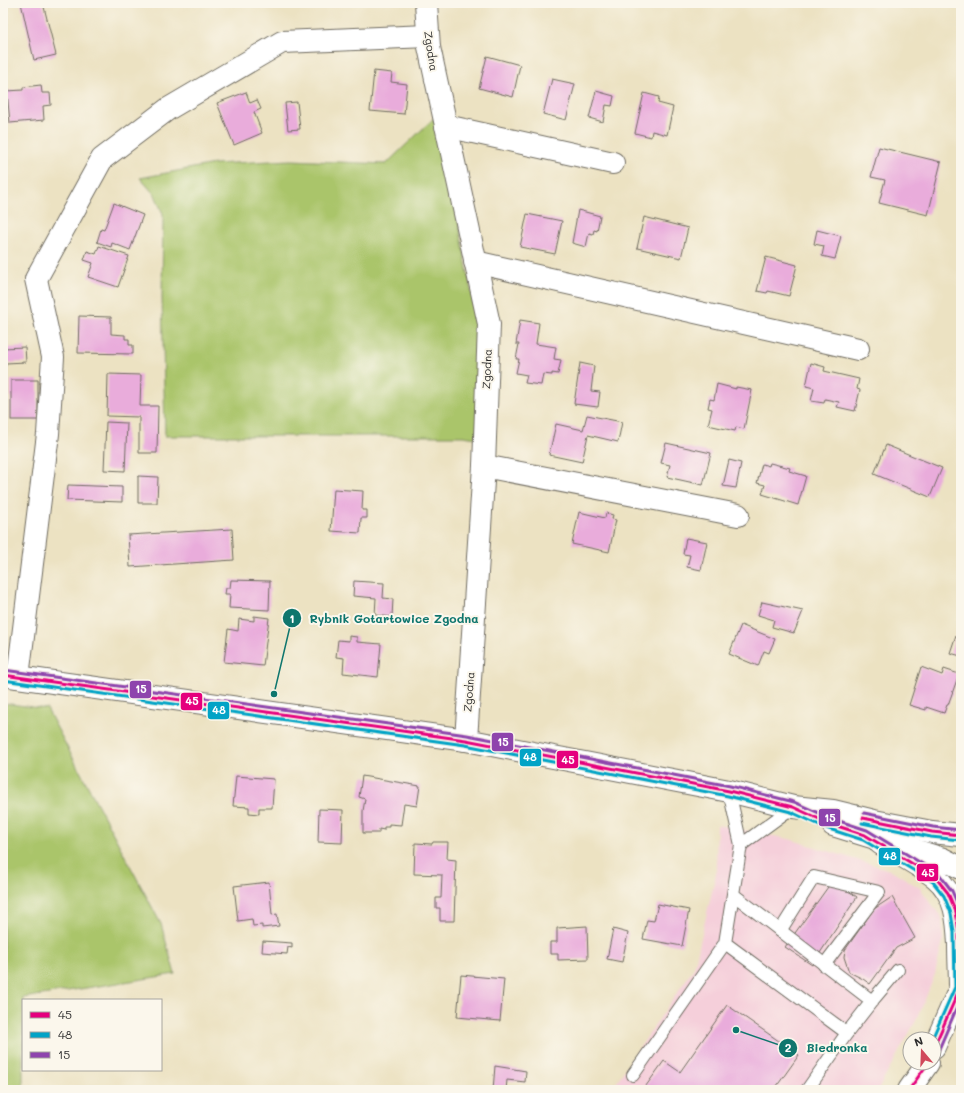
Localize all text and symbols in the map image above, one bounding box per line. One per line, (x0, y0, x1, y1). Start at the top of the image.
street label: Zgodna (421, 30, 442, 72)
street label: Zgodna (478, 348, 495, 389)
callout: Rybnik Gotartowice Zgodna (282, 606, 487, 630)
text: 1 (289, 610, 295, 626)
text: Rybnik Gotartowice Zgodna (309, 610, 479, 626)
street label: Zgodna (460, 671, 477, 713)
line badge: 15 (129, 680, 152, 699)
text: 15 (135, 681, 147, 696)
line badge: 45 (180, 692, 203, 711)
text: 45 (185, 693, 199, 708)
line badge: 48 (207, 701, 230, 720)
text: 48 (212, 702, 226, 717)
line badge: 15 (491, 732, 514, 752)
text: 15 (497, 734, 509, 749)
line badge: 48 (519, 748, 542, 767)
text: 48 (523, 749, 537, 764)
line badge: 45 (556, 750, 579, 769)
text: 45 (561, 752, 575, 767)
line badge: 15 (818, 808, 841, 827)
text: 15 (824, 810, 836, 825)
line badge: 48 (878, 847, 901, 866)
text: 48 (883, 848, 897, 863)
line badge: 45 (916, 863, 939, 882)
text: 45 (921, 865, 935, 880)
legend (22, 999, 162, 1071)
text: 45 (58, 1006, 72, 1022)
text: 48 (58, 1026, 72, 1042)
north arrow (902, 1031, 942, 1071)
text: N (912, 1033, 925, 1050)
callout: Biedronka (778, 1036, 876, 1060)
text: 2 (785, 1039, 792, 1055)
text: Biedronka (806, 1039, 868, 1055)
text: 15 (58, 1046, 70, 1062)

